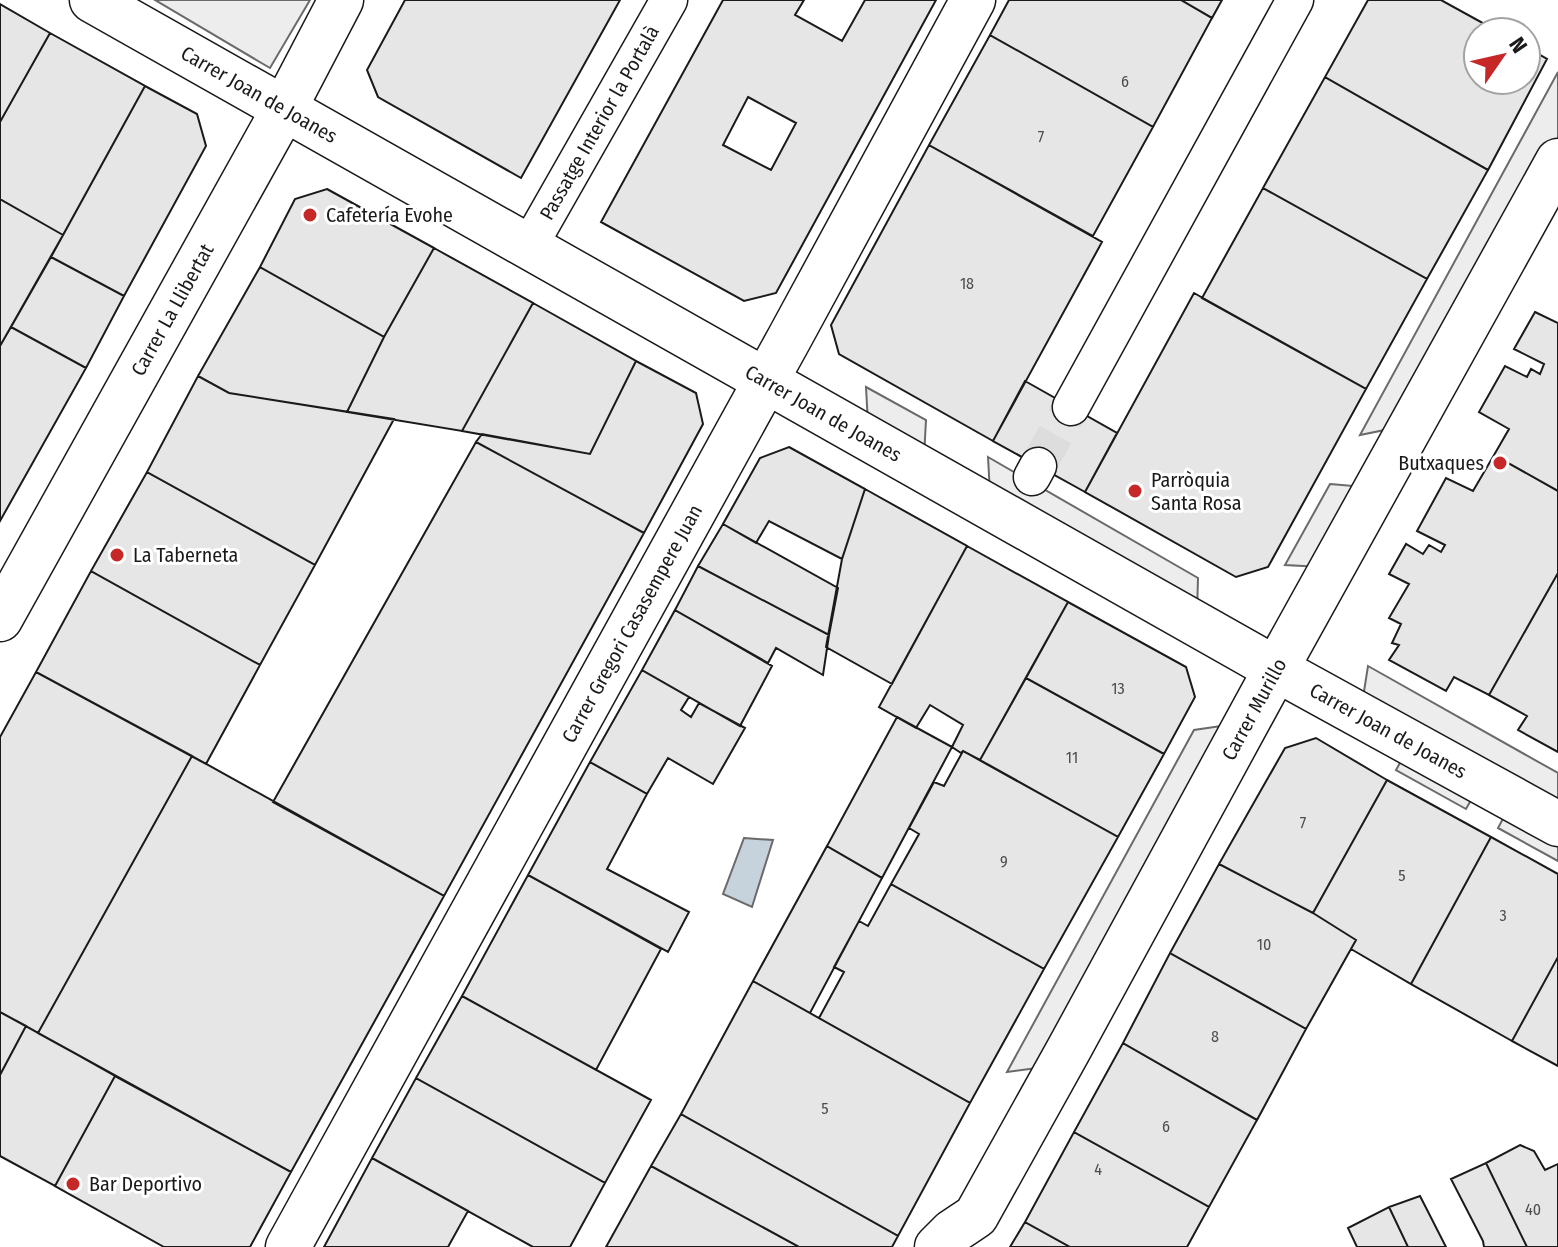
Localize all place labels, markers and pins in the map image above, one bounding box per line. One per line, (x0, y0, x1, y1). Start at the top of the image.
place label: Cafetería Evohe (326, 203, 453, 227)
marker: Cafetería Evohe (301, 206, 319, 224)
place label: Butxaques (1398, 451, 1484, 475)
marker: Butxaques (1491, 454, 1509, 472)
place label: Parròquia Santa Rosa (1151, 468, 1241, 515)
marker: Parròquia Santa Rosa (1126, 482, 1144, 500)
place label: La Taberneta (133, 543, 238, 567)
marker: La Taberneta (108, 546, 126, 564)
place label: Bar Deportivo (89, 1172, 202, 1196)
marker: Bar Deportivo (64, 1175, 82, 1193)

